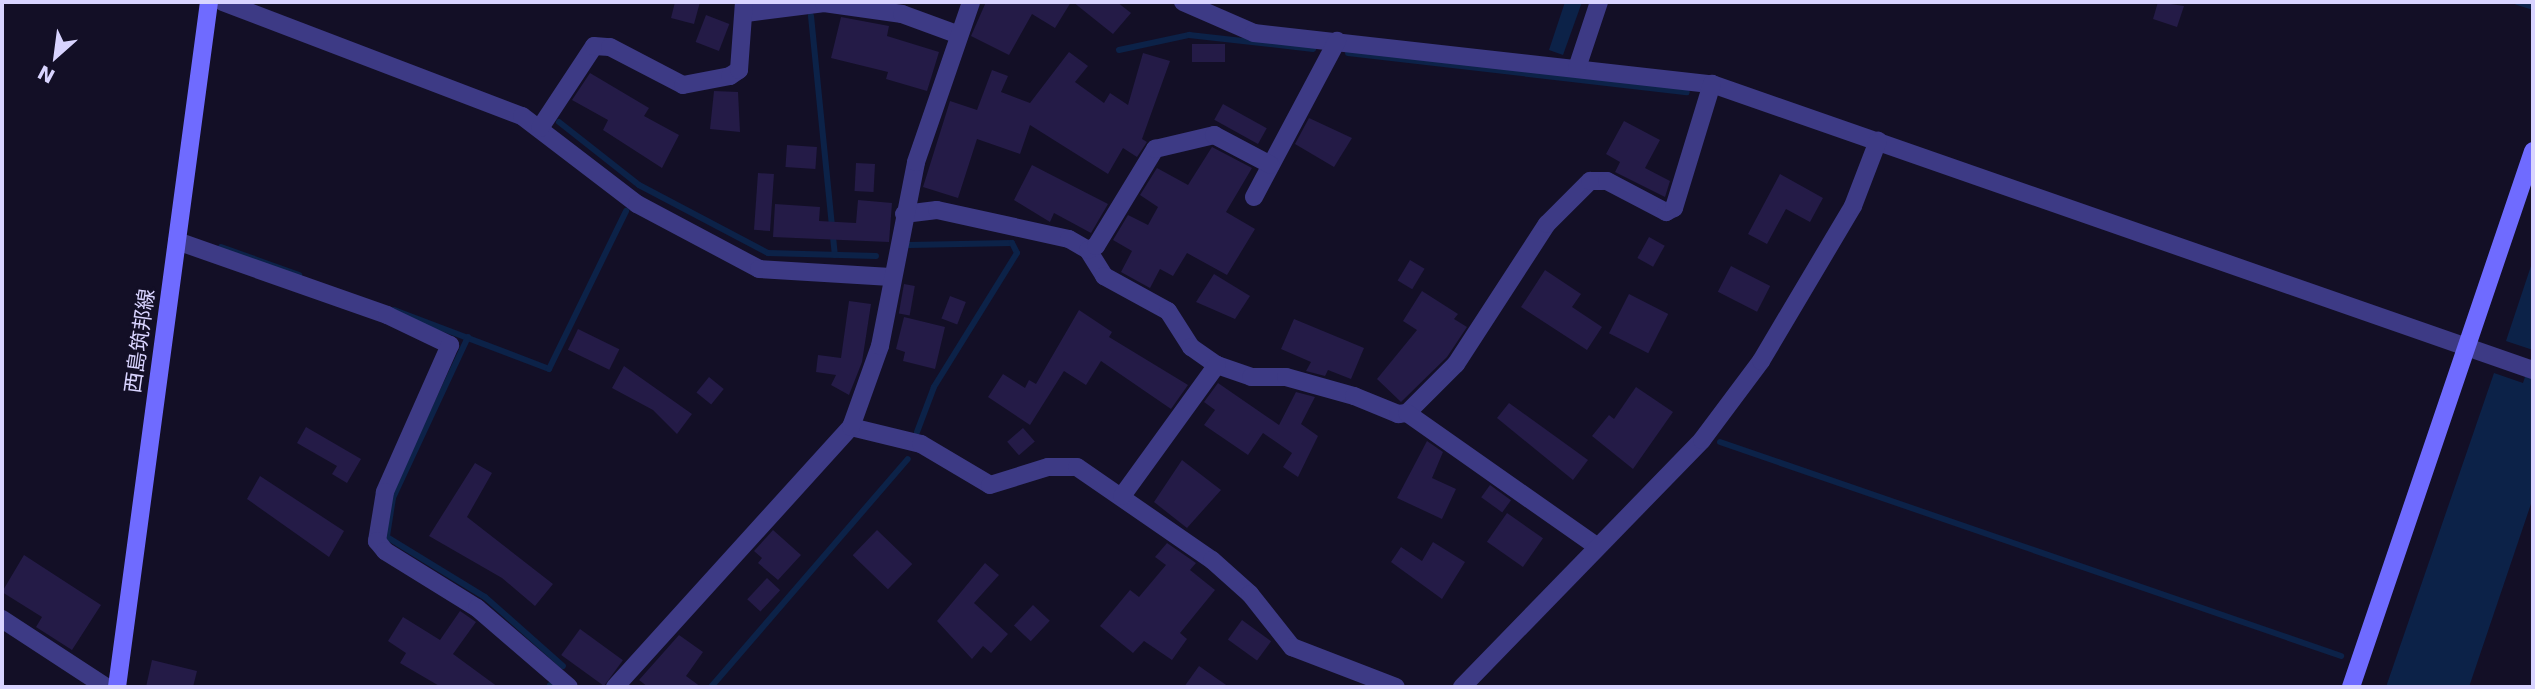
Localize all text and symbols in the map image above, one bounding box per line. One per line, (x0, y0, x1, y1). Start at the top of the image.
north arrow (21, 21, 91, 91)
text: N (34, 61, 58, 88)
street label: 西島筑邦線 (120, 287, 160, 395)

